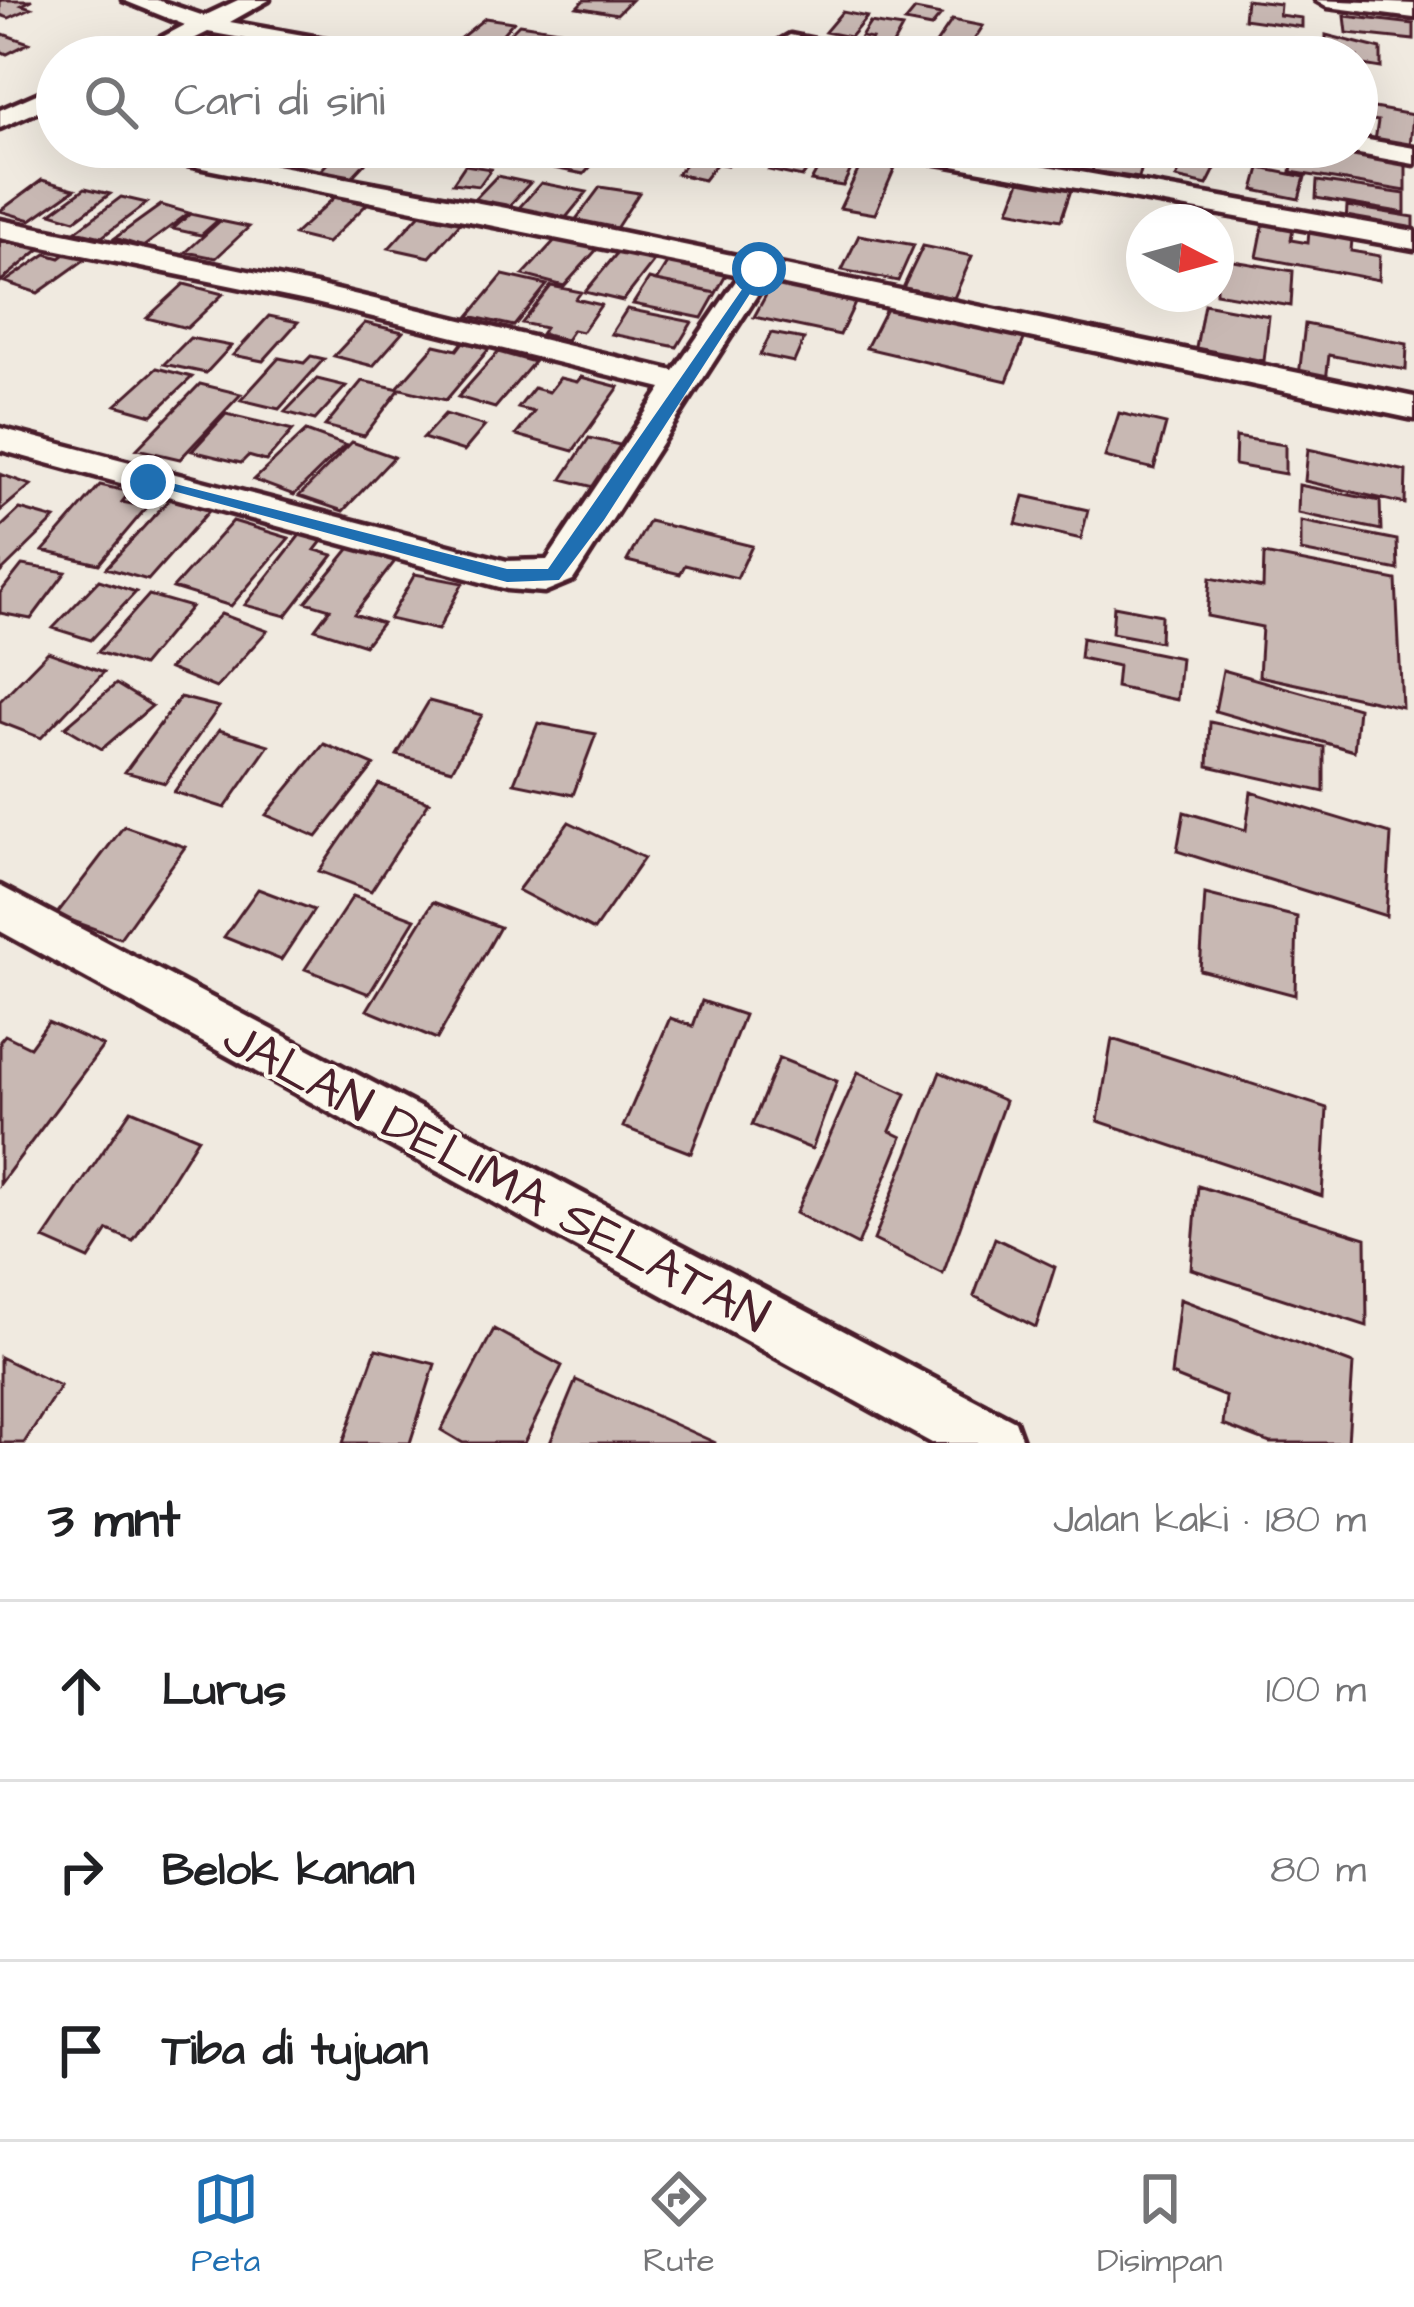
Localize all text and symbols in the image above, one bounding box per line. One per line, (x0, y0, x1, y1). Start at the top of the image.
search box (36, 36, 1378, 168)
icon: search (78, 69, 144, 135)
text: Cari di sini (174, 71, 385, 133)
north arrow (1126, 204, 1234, 312)
route start (732, 242, 786, 296)
route end (121, 455, 175, 509)
street label: JALAN DELIMA SELATAN (210, 1004, 781, 1352)
text: 3 mnt (48, 1486, 180, 1557)
text: Jalan kaki · 180 m (1053, 1494, 1366, 1548)
icon: ahead (48, 1658, 114, 1724)
text: Lurus (162, 1660, 286, 1722)
text: 100 m (1266, 1664, 1366, 1718)
icon: right (48, 1838, 114, 1904)
text: Belok kanan (162, 1840, 415, 1902)
text: 80 m (1270, 1844, 1366, 1898)
icon: arrive (48, 2018, 114, 2084)
text: Tiba di tujuan (162, 2020, 428, 2082)
tab: Peta (191, 2166, 260, 2284)
tab: Rute (643, 2166, 715, 2284)
tab: Disimpan (1097, 2166, 1223, 2284)

